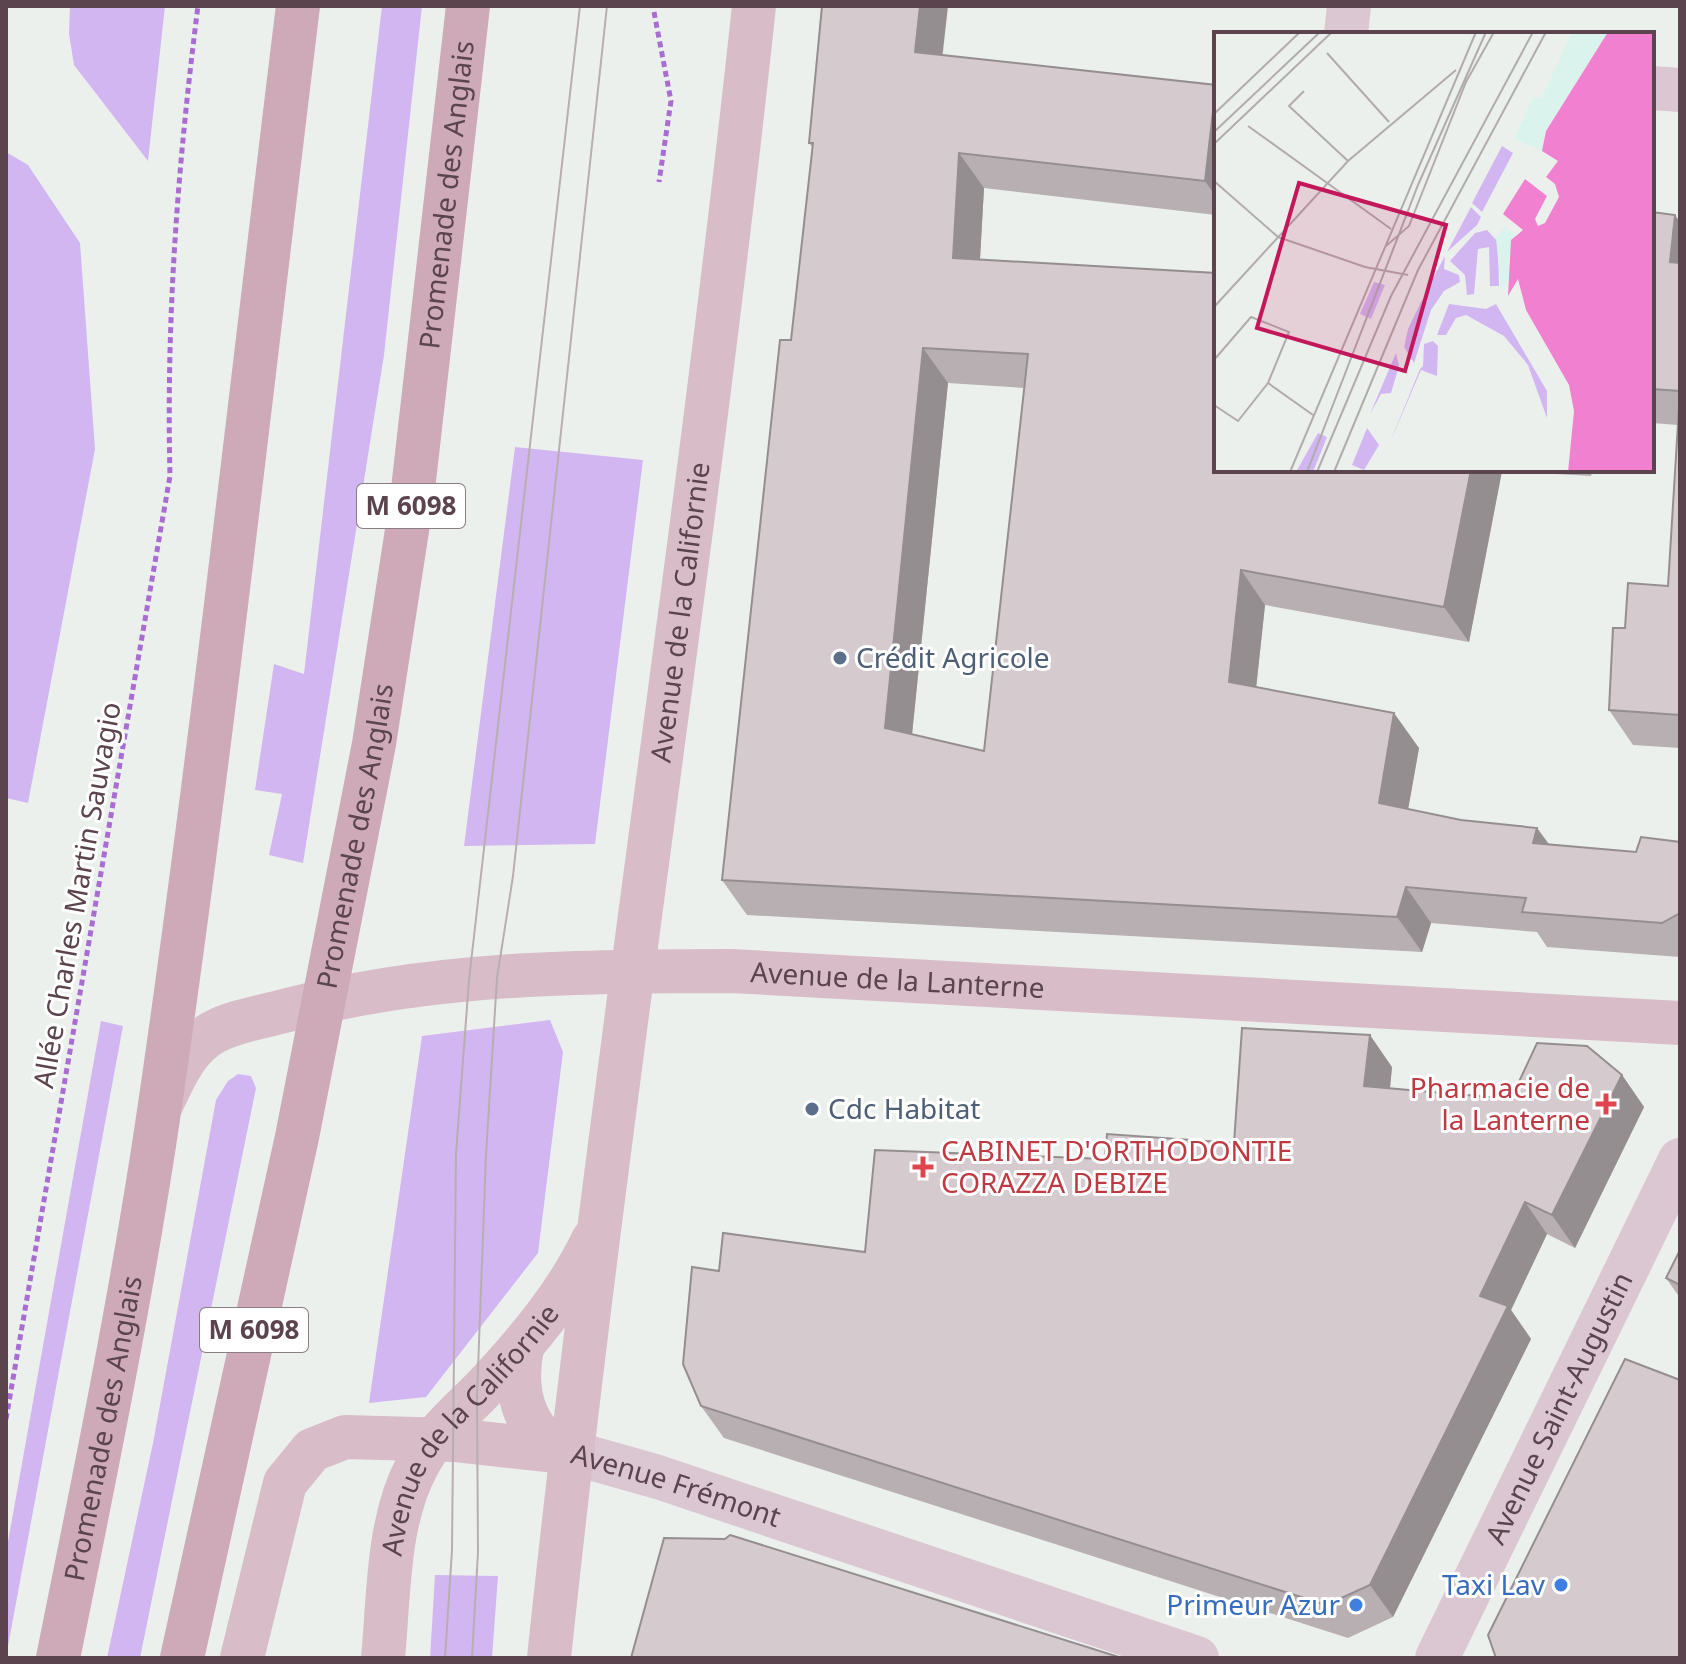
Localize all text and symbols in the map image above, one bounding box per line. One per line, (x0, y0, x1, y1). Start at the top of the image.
inset map (1214, 32, 1654, 472)
street label: Promenade des Anglais (409, 39, 482, 351)
street label: Avenue de la Californie (641, 460, 718, 765)
road number: M 6098 (357, 484, 465, 528)
place label: Crédit Agricole (856, 638, 1050, 676)
marker: Crédit Agricole (831, 649, 849, 667)
street label: Promenade des Anglais (306, 681, 401, 992)
street label: Allée Charles Martin Sauvagio (23, 699, 129, 1091)
street label: Avenue de la Lanterne (749, 952, 1046, 1006)
place label: Pharmacie de la Lanterne (1410, 1068, 1590, 1138)
place label: Cdc Habitat (828, 1089, 980, 1127)
marker: Pharmacie de la Lanterne (1597, 1095, 1615, 1113)
marker: Cdc Habitat (803, 1100, 821, 1118)
place label: CABINET D'ORTHODONTIE CORAZZA DEBIZE (941, 1131, 1292, 1201)
marker: CABINET D'ORTHODONTIE CORAZZA DEBIZE (912, 1156, 934, 1178)
street label: Avenue Saint-Augustin (1476, 1265, 1640, 1550)
street label: Promenade des Anglais (54, 1273, 150, 1584)
street label: Avenue de la Californie (372, 1295, 567, 1558)
road number: M 6098 (200, 1308, 308, 1352)
street label: Avenue Frémont (567, 1434, 786, 1535)
place label: Taxi Lav (1442, 1565, 1546, 1603)
marker: Taxi Lav (1552, 1576, 1570, 1594)
place label: Primeur Azur (1166, 1585, 1340, 1623)
marker: Primeur Azur (1347, 1596, 1365, 1614)

